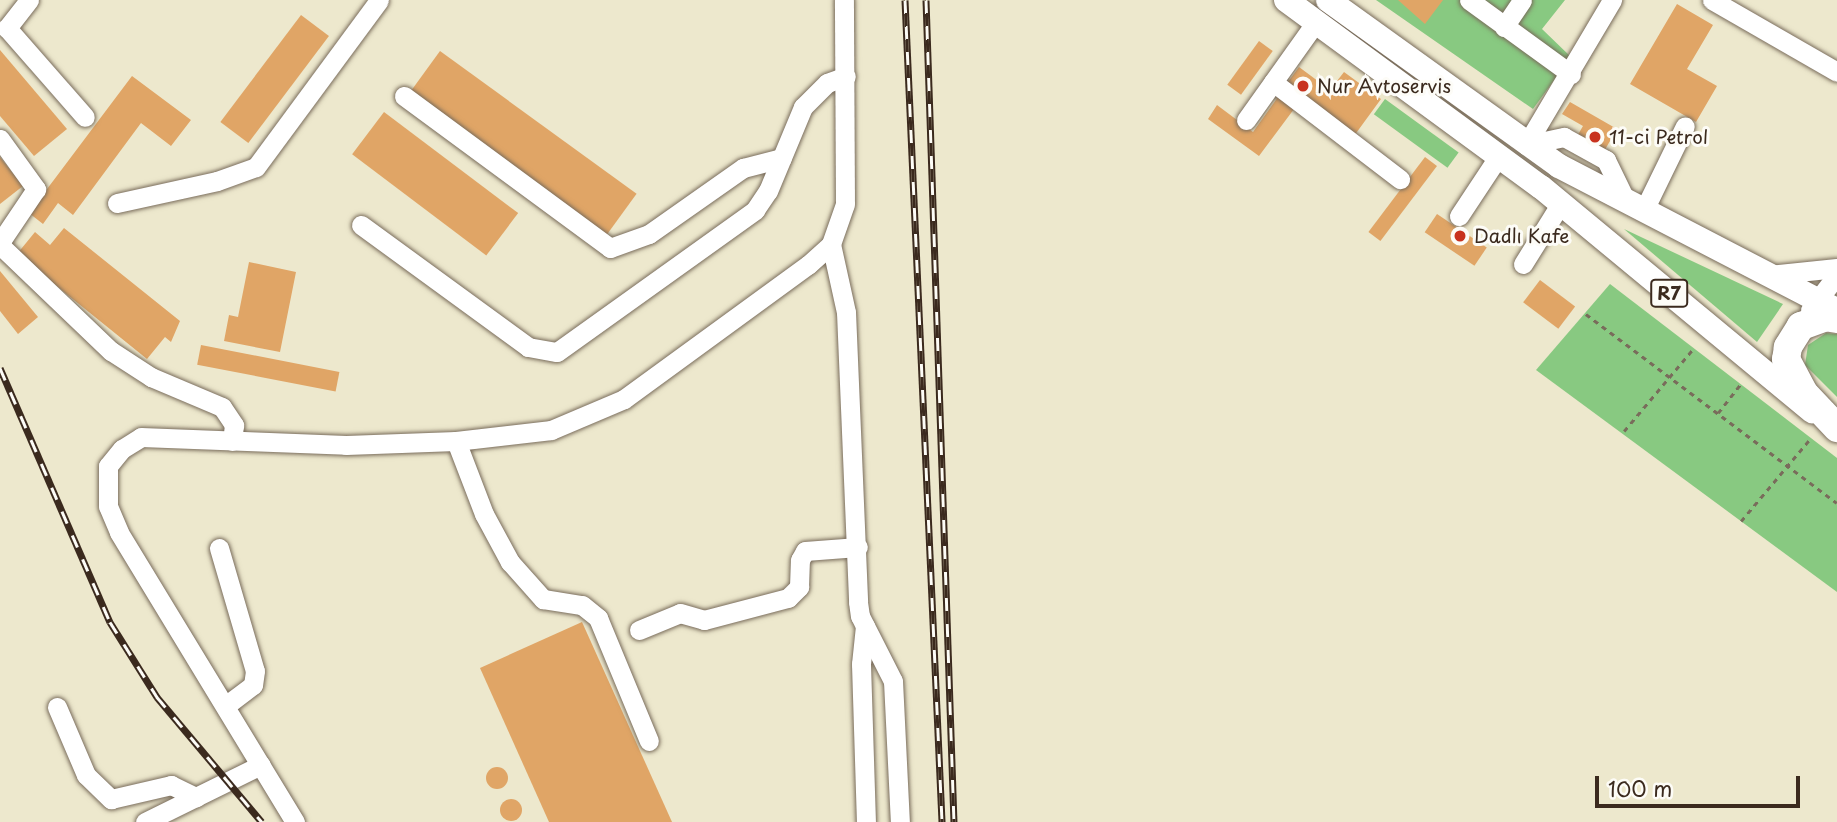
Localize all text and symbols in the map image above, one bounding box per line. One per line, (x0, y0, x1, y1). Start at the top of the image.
place label: Nur Avtoservis (1317, 75, 1451, 97)
marker: Nur Avtoservis (1295, 78, 1311, 94)
place label: 11-ci Petrol (1609, 126, 1708, 148)
marker: 11-ci Petrol (1587, 129, 1603, 145)
place label: Dadlı Kafe (1474, 225, 1571, 247)
marker: Dadlı Kafe (1452, 228, 1468, 244)
road number: R7 (1650, 278, 1688, 307)
scale bar (1599, 762, 1804, 806)
text: 100 m (1608, 772, 1672, 804)

